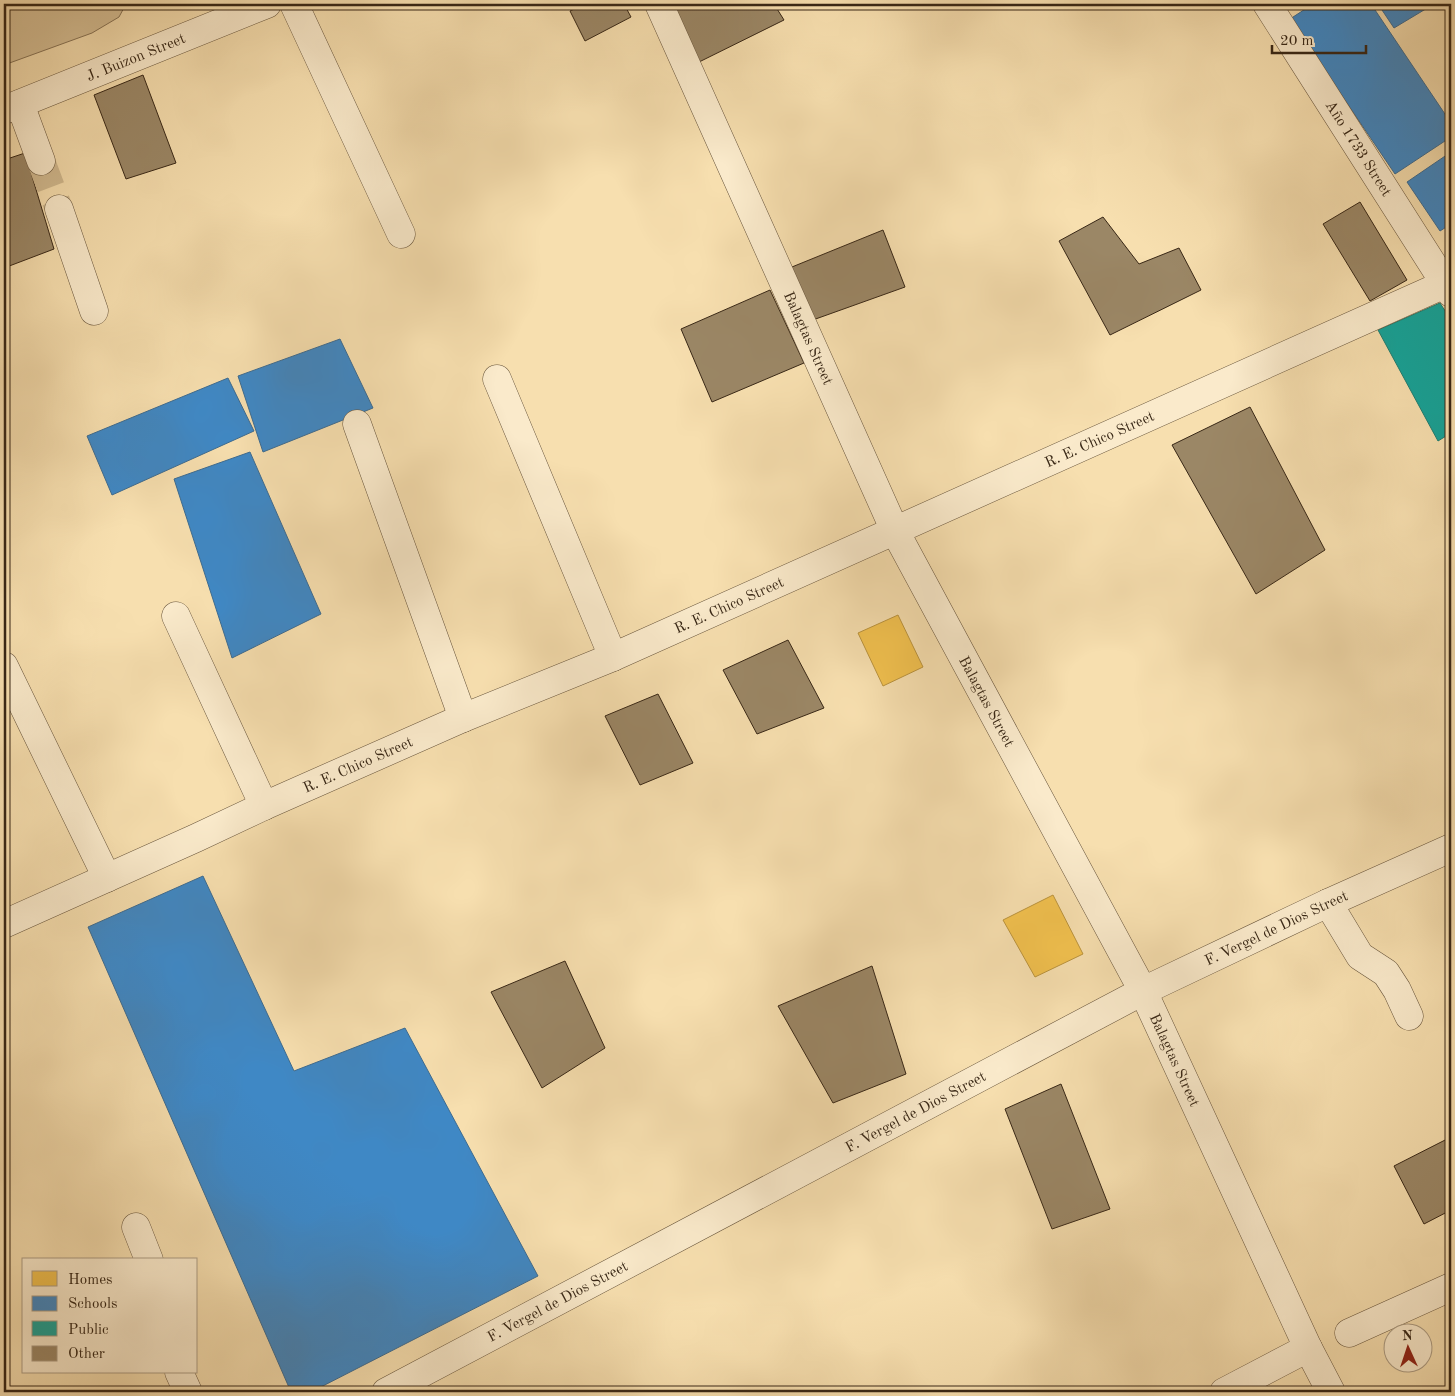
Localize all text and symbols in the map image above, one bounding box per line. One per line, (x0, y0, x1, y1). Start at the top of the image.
scale bar (1272, 22, 1366, 54)
street label: J. Buizon Street (85, 32, 188, 85)
text: 20 m (1280, 34, 1314, 49)
street label: Año 1733 Street (1322, 99, 1393, 200)
street label: Balagtas Street (780, 290, 835, 388)
street label: R. E. Chico Street (1043, 409, 1157, 471)
street label: R. E. Chico Street (672, 575, 786, 637)
street label: Balagtas Street (955, 654, 1016, 750)
street label: R. E. Chico Street (301, 735, 415, 797)
street label: F. Vergel de Dios Street (1203, 889, 1351, 969)
street label: Balagtas Street (1146, 1012, 1201, 1109)
street label: F. Vergel de Dios Street (843, 1070, 989, 1156)
legend (22, 1258, 198, 1374)
street label: F. Vergel de Dios Street (485, 1259, 631, 1346)
text: Homes (68, 1273, 113, 1288)
text: Schools (68, 1297, 117, 1312)
text: Public (68, 1323, 109, 1338)
north arrow (1382, 1324, 1432, 1374)
text: N (1402, 1329, 1413, 1343)
text: Other (68, 1347, 105, 1362)

